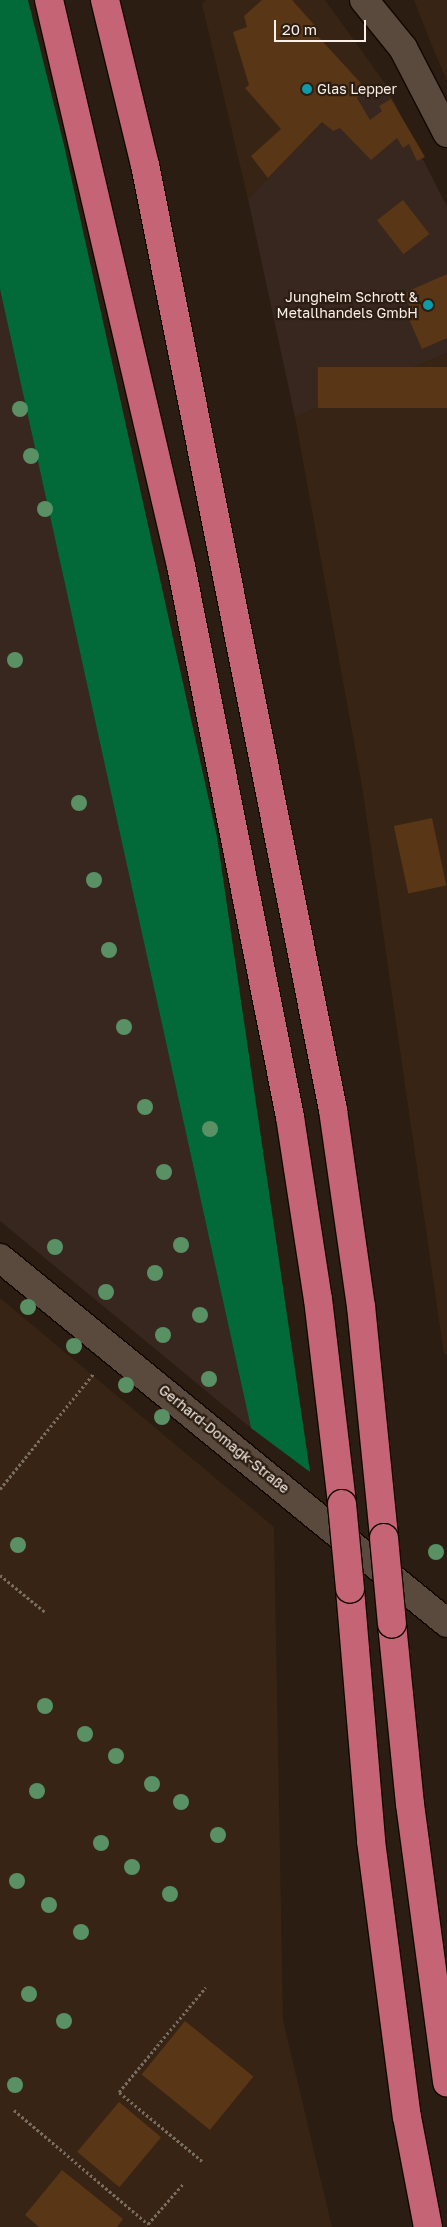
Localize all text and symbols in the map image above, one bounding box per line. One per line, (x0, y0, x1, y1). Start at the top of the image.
scale bar (277, 10, 370, 42)
text: 20 m (282, 20, 317, 38)
place label: Glas Lepper (317, 81, 397, 97)
marker: Glas Lepper (301, 83, 313, 95)
place label: Jungheim Schrott & Metallhandels GmbH (277, 289, 418, 322)
marker: Jungheim Schrott & Metallhandels GmbH (422, 299, 434, 311)
street label: Gerhard-Domagk-Straße (155, 1381, 293, 1497)

